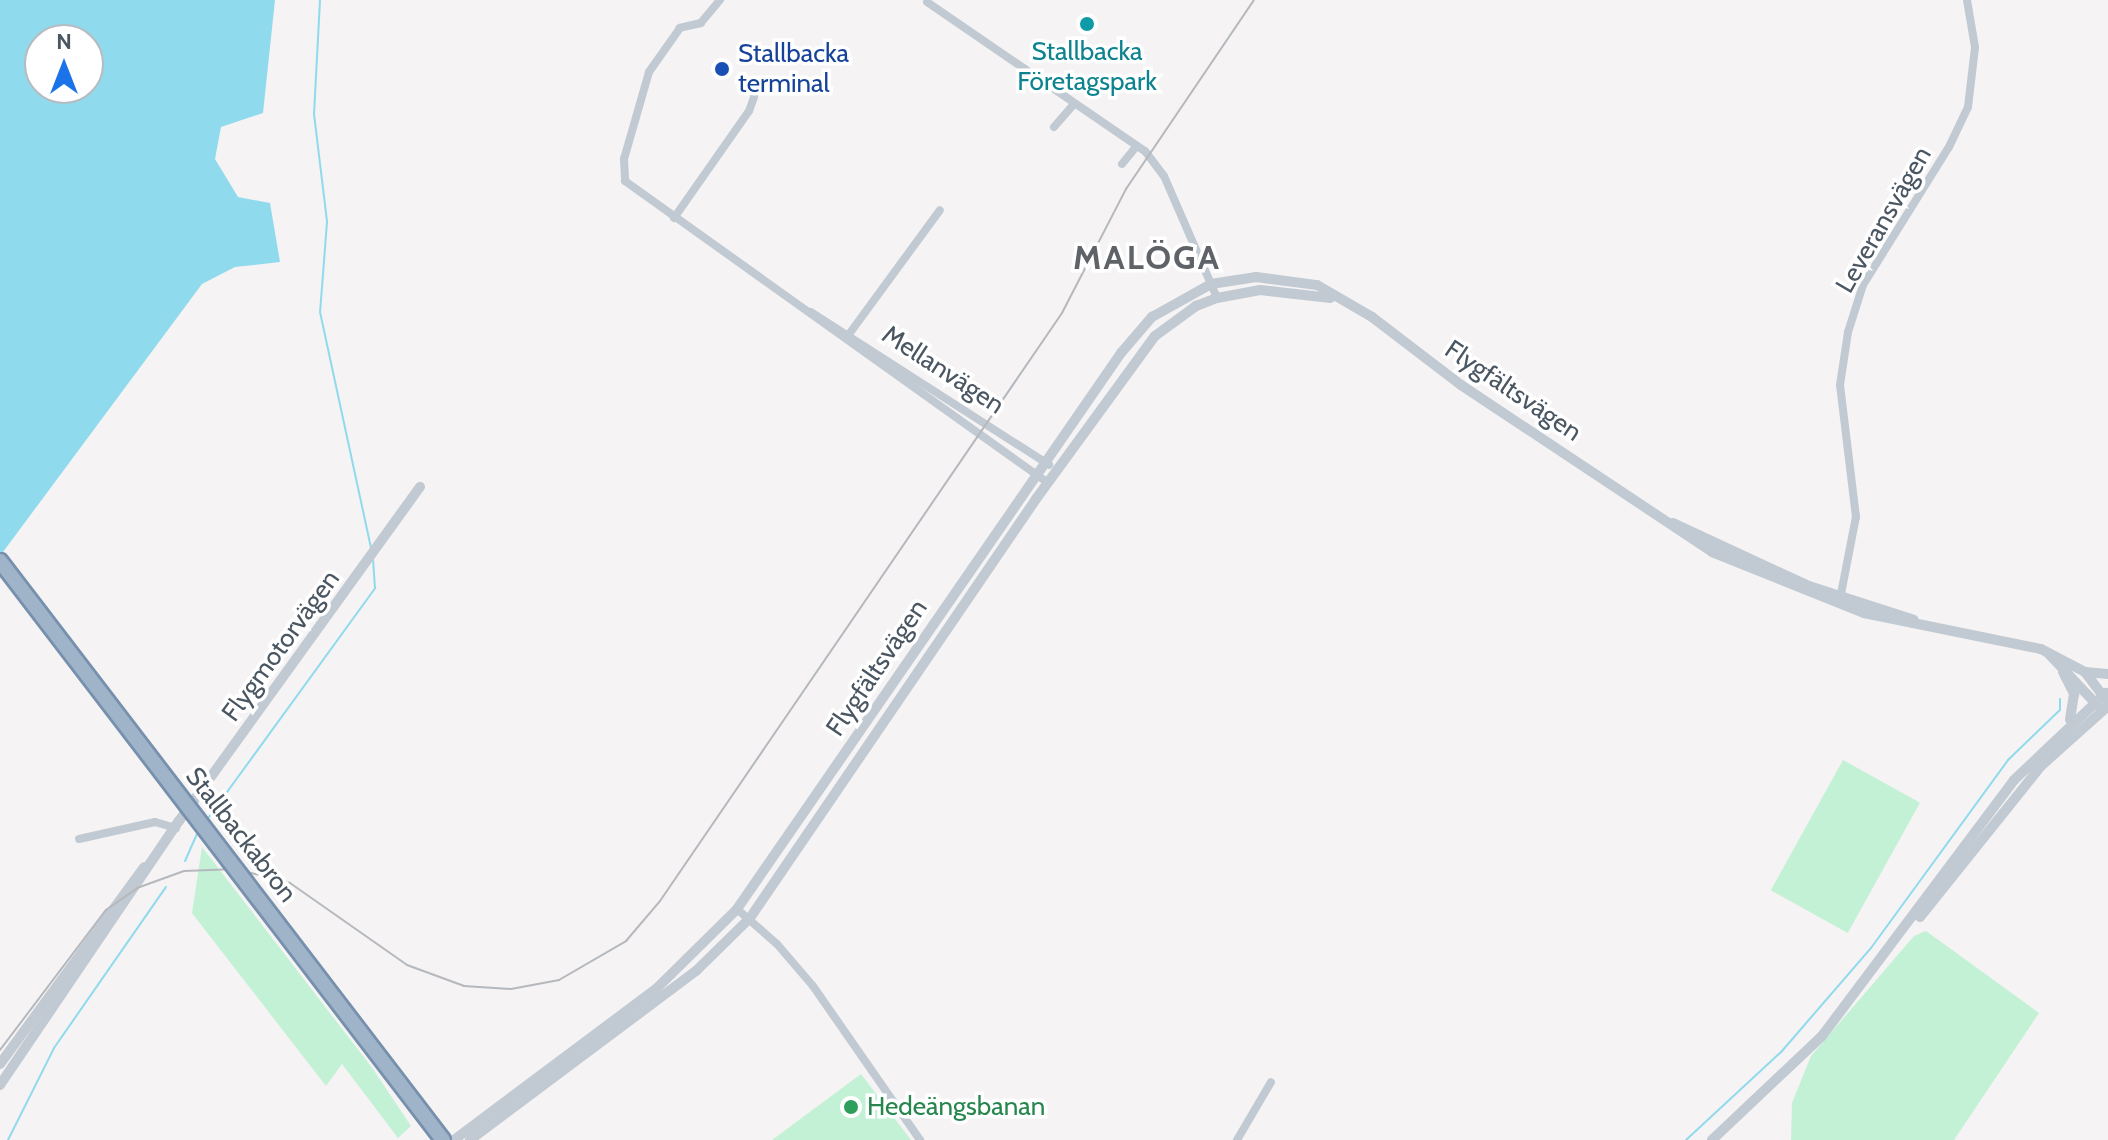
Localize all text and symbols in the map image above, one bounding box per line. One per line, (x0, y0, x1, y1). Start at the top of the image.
marker: Stallbacka Företagspark (1078, 15, 1096, 33)
north arrow (24, 24, 104, 104)
text: N (56, 28, 72, 55)
place label: Stallbacka Företagspark (1017, 36, 1157, 98)
place label: Stallbacka terminal (738, 38, 849, 100)
marker: Stallbacka terminal (713, 60, 731, 78)
street label: Leveransvägen (1830, 141, 1938, 299)
district label: MALÖGA (1073, 238, 1221, 278)
street label: Mellanvägen (876, 319, 1010, 421)
street label: Flygfältsvägen (1439, 334, 1587, 448)
street label: Flygmotorvägen (216, 564, 346, 728)
street label: Flygfältsvägen (820, 594, 934, 742)
street label: Stallbackabron (179, 762, 303, 908)
place label: Hedeängsbanan (867, 1091, 1045, 1123)
marker: Hedeängsbanan (842, 1098, 860, 1116)

